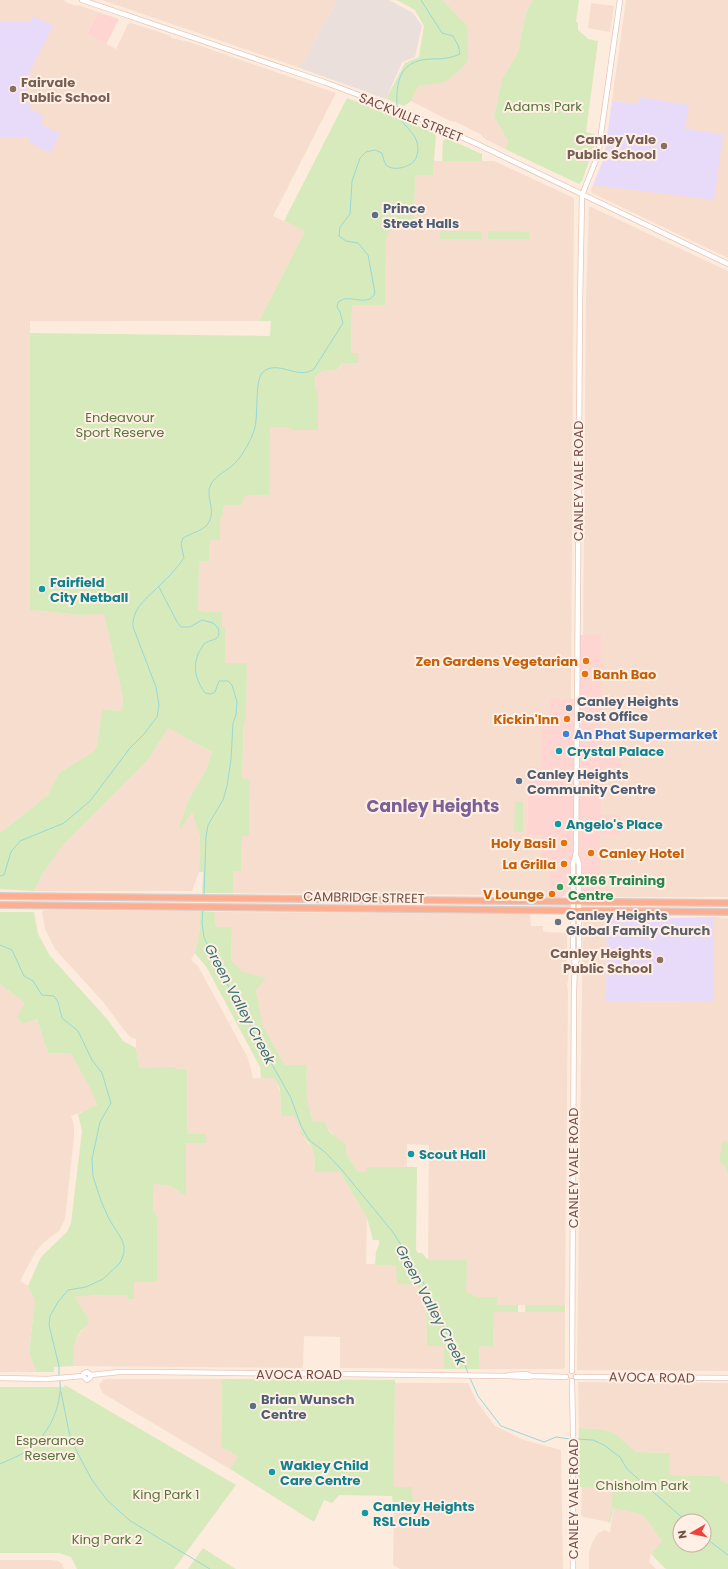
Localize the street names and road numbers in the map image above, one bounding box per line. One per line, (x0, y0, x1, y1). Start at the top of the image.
street label: SACKVILLE STREET (356, 88, 466, 147)
street label: CANLEY VALE ROAD (569, 421, 588, 541)
street label: CAMBRIDGE STREET (303, 887, 425, 908)
street label: CANLEY VALE ROAD (564, 1108, 583, 1228)
street label: AVOCA ROAD (256, 1365, 342, 1384)
street label: AVOCA ROAD (609, 1367, 695, 1388)
street label: CANLEY VALE ROAD (564, 1439, 583, 1559)

